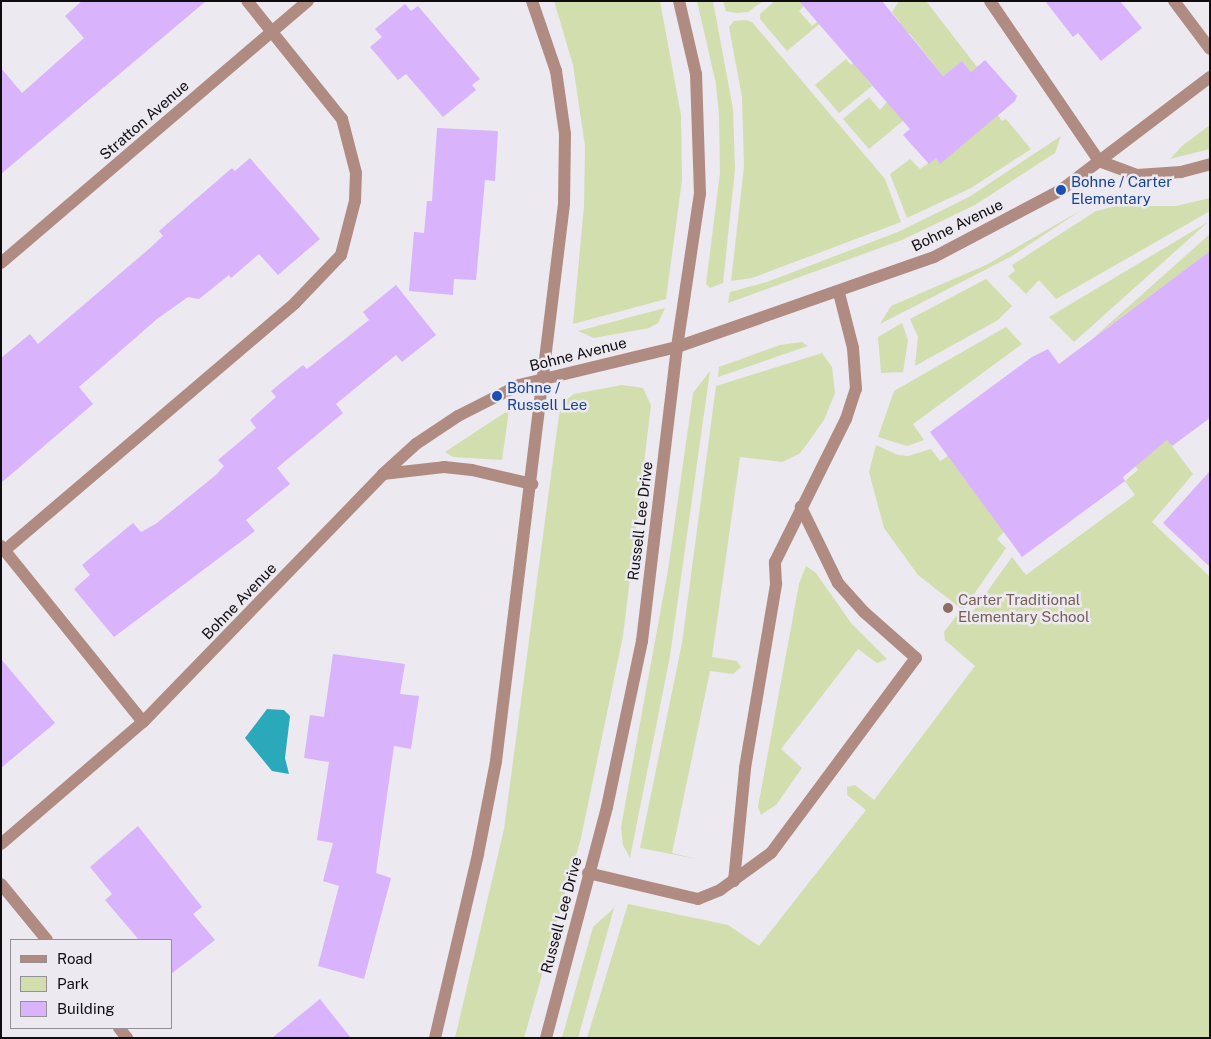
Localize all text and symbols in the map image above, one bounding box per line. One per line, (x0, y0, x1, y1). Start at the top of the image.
street label: Stratton Avenue (96, 76, 192, 164)
place label: Bohne / Carter Elementary (1071, 172, 1172, 207)
marker: Bohne / Carter Elementary (1055, 184, 1067, 196)
street label: Bohne Avenue (908, 195, 1006, 255)
street label: Bohne Avenue (528, 333, 628, 375)
place label: Bohne / Russell Lee (507, 378, 587, 413)
marker: Bohne / Russell Lee (491, 390, 503, 402)
street label: Russell Lee Drive (624, 460, 656, 582)
street label: Bohne Avenue (198, 559, 280, 643)
place label: Carter Traditional Elementary School (958, 590, 1090, 625)
marker: Carter Traditional Elementary School (942, 602, 954, 614)
street label: Russell Lee Drive (537, 855, 585, 975)
legend (10, 939, 172, 1029)
text: Road (57, 950, 93, 967)
text: Park (57, 975, 89, 992)
text: Building (57, 1000, 115, 1017)

